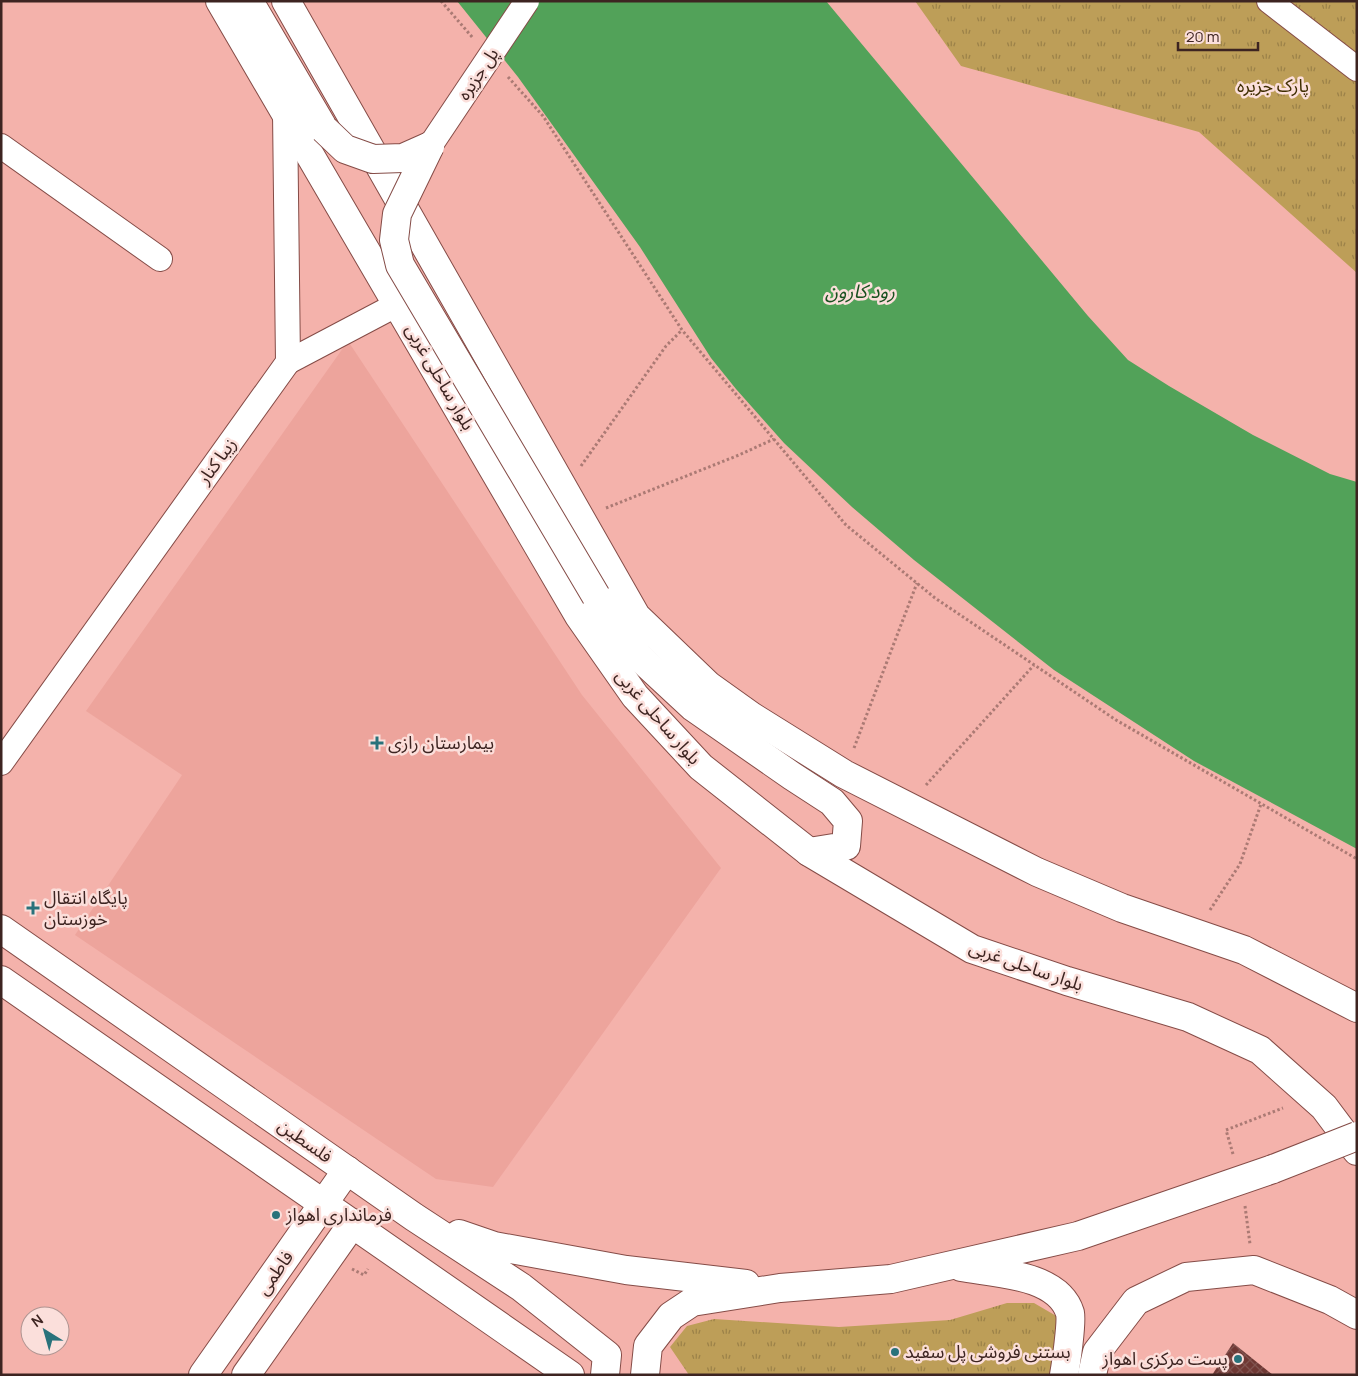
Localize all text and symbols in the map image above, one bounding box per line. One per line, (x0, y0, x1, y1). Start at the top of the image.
scale bar (1178, 20, 1258, 52)
text: 20 m (1186, 26, 1219, 47)
street label: پل جزیره (451, 43, 504, 104)
park label: پارک جزیره (1237, 73, 1309, 97)
water label: رود کارون (825, 278, 895, 304)
street label: بلوار ساحلی غربی (401, 319, 481, 434)
street label: زیبا کنار (191, 432, 241, 489)
street label: بلوار ساحلی غربی (611, 664, 707, 769)
place label: بیمارستان رازی (388, 730, 494, 754)
marker: بیمارستان رازی (370, 736, 384, 750)
place label: پایگاه انتقال خوزستان (44, 885, 128, 930)
marker: پایگاه انتقال خوزستان (26, 901, 40, 915)
street label: بلوار ساحلی غربی (966, 934, 1087, 996)
street label: فلسطین (274, 1113, 338, 1168)
place label: فرمانداری اهواز (285, 1202, 392, 1226)
marker: فرمانداری اهواز (270, 1209, 282, 1221)
street label: فاطمی (250, 1245, 298, 1299)
north arrow (20, 1306, 70, 1356)
text: N (27, 1310, 47, 1331)
place label: بستنی فروشی پل سفید (905, 1339, 1071, 1363)
marker: بستنی فروشی پل سفید (889, 1346, 901, 1358)
place label: پست مرکزی اهواز (1101, 1346, 1228, 1370)
marker: پست مرکزی اهواز (1232, 1353, 1244, 1365)

